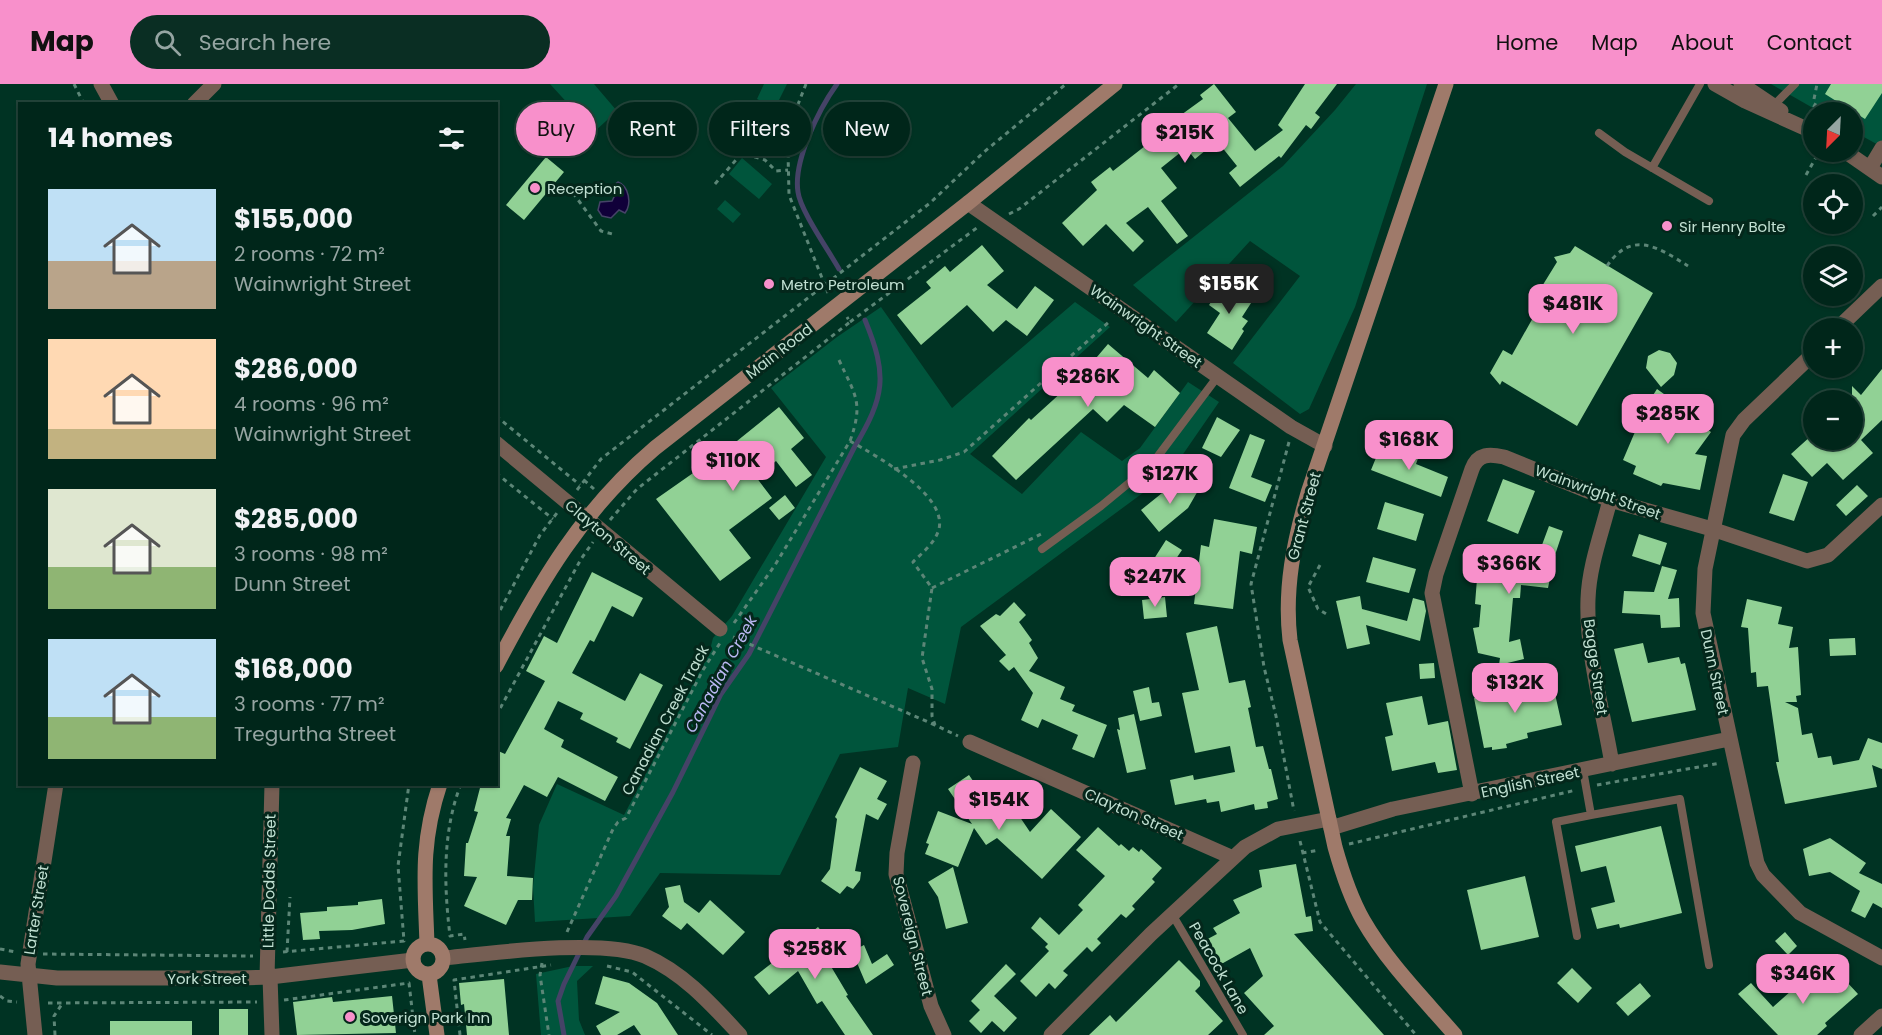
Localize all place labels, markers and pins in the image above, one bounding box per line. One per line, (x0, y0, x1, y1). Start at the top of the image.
pin: $215K (1143, 113, 1227, 164)
place label: Reception (547, 178, 622, 199)
marker: Reception (528, 181, 542, 195)
place label: Sir Henry Bolte (1679, 216, 1786, 237)
marker: Sir Henry Bolte (1660, 219, 1674, 233)
pin: $155K (1187, 264, 1271, 315)
place label: Metro Petroleum (781, 274, 905, 295)
marker: Metro Petroleum (762, 277, 776, 291)
pin: $481K (1531, 284, 1615, 335)
pin: $286K (1046, 357, 1130, 408)
pin: $285K (1626, 394, 1710, 445)
pin: $168K (1367, 420, 1451, 471)
pin: $110K (691, 441, 775, 492)
pin: $127K (1128, 454, 1212, 505)
pin: $366K (1467, 544, 1551, 595)
pin: $247K (1113, 557, 1197, 608)
pin: $132K (1473, 663, 1557, 714)
pin: $154K (957, 780, 1041, 831)
pin: $258K (773, 929, 857, 980)
pin: $346K (1761, 954, 1845, 1005)
place label: Soverign Park Inn (362, 1007, 490, 1028)
marker: Soverign Park Inn (343, 1010, 357, 1024)

